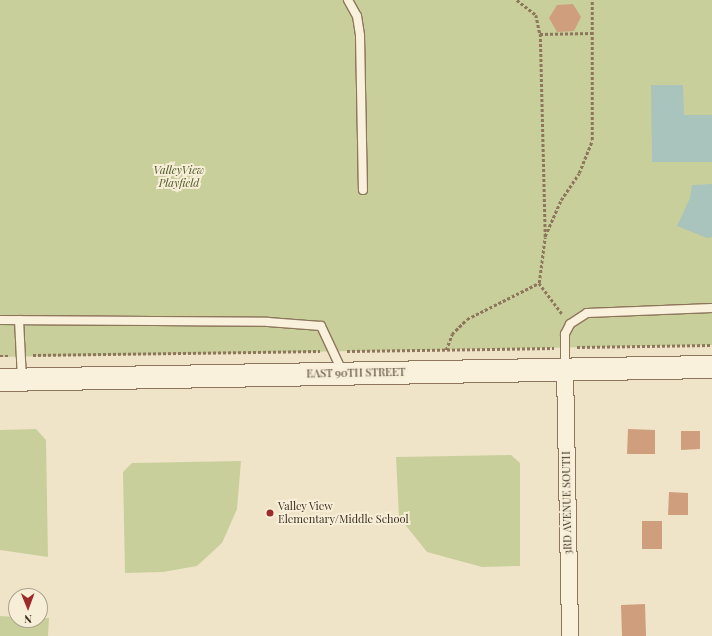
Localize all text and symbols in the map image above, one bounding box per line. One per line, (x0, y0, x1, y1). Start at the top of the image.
park label: ValleyView Playfield (154, 164, 204, 190)
street label: EAST 90TH STREET (306, 366, 406, 380)
street label: 3RD AVENUE SOUTH (559, 451, 575, 555)
place label: Valley View Elementary/Middle School (278, 500, 409, 526)
marker: Valley View Elementary/Middle School (265, 508, 275, 518)
north arrow (8, 588, 48, 628)
text: N (24, 612, 32, 627)

